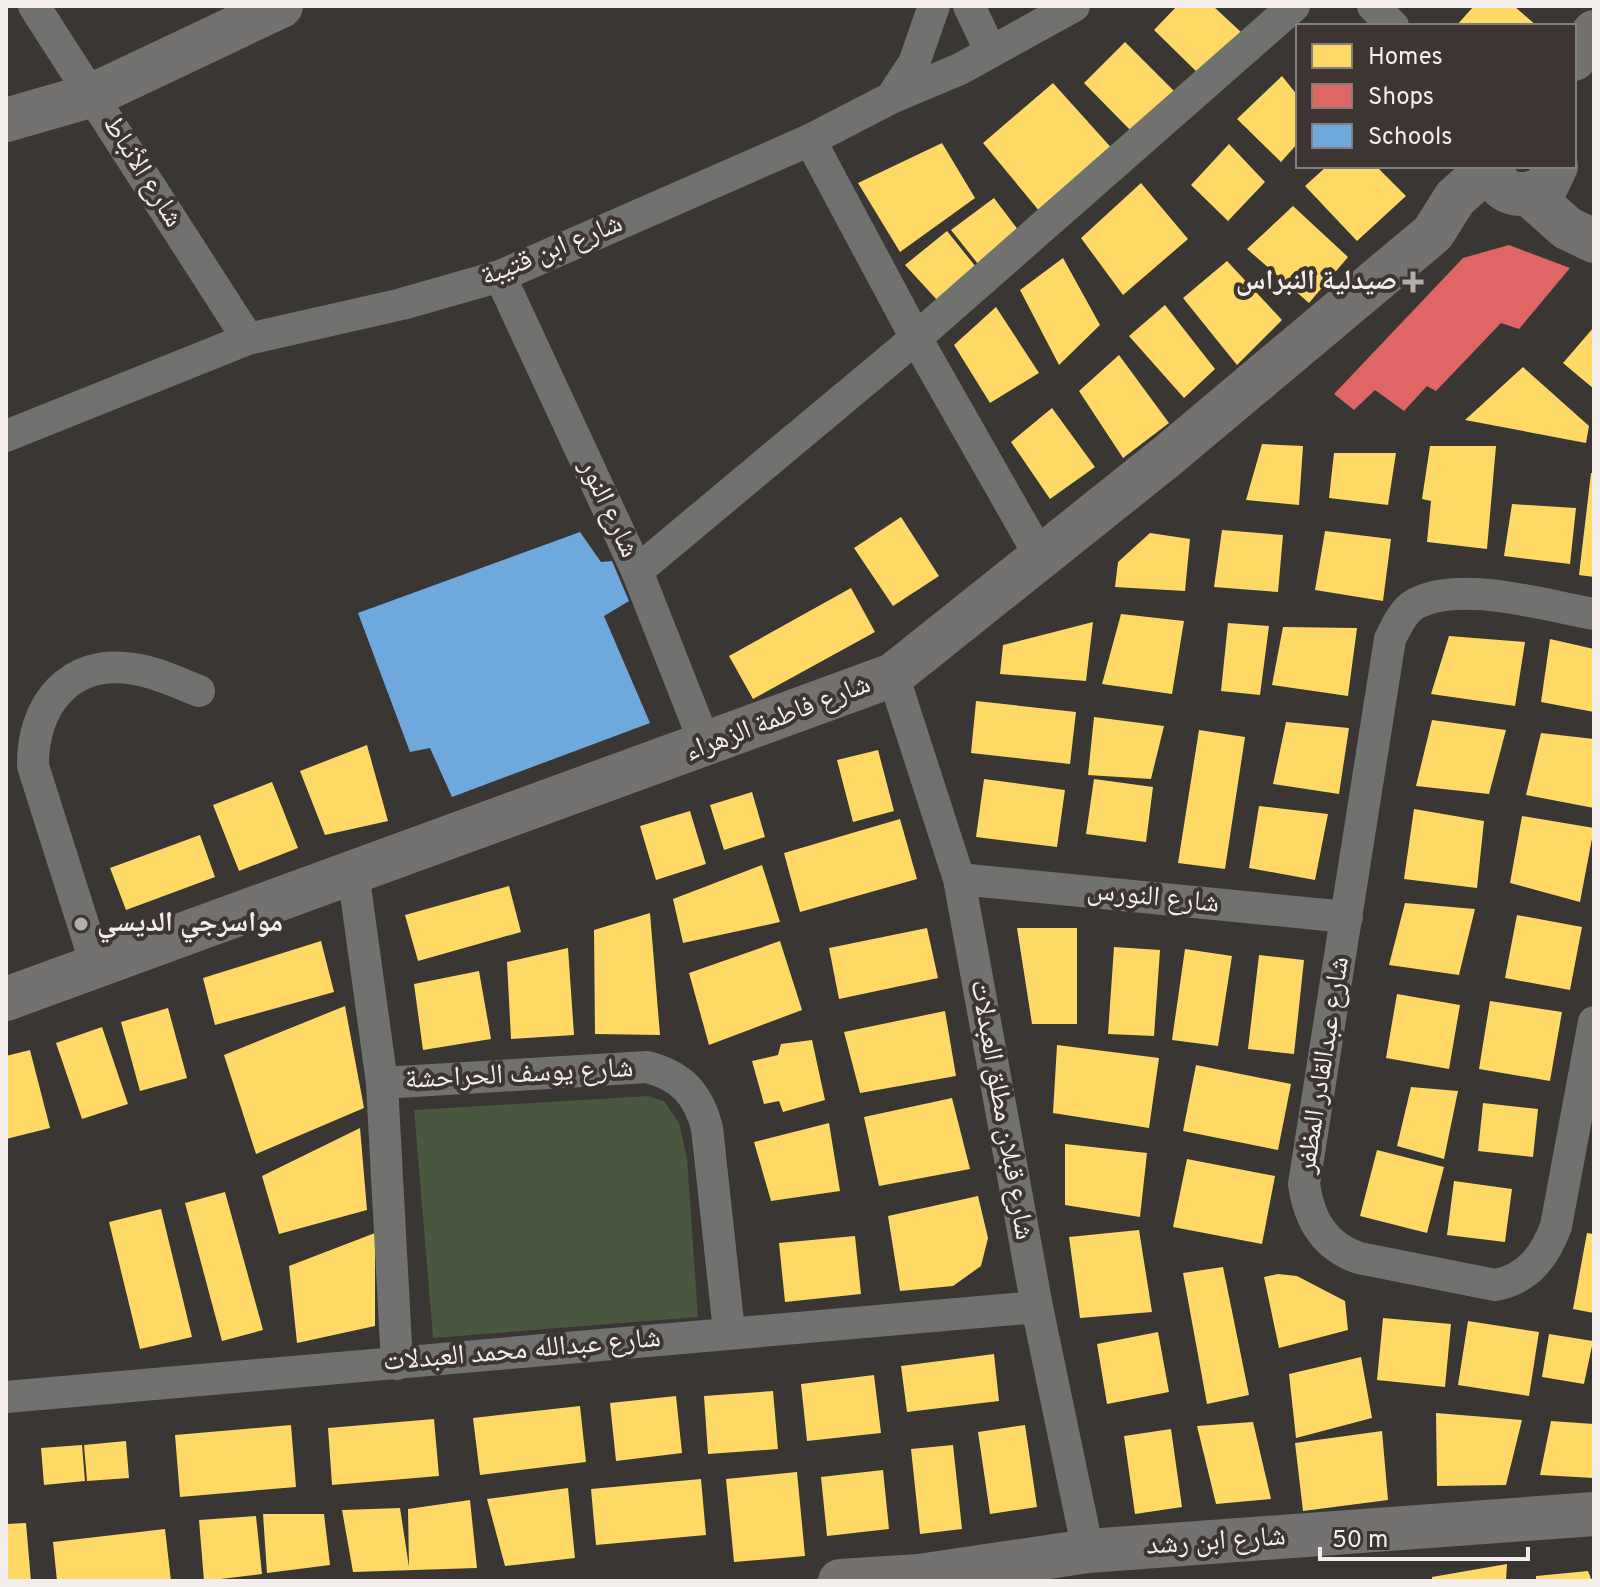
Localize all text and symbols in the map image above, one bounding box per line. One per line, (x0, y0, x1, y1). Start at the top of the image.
legend (1296, 24, 1576, 168)
text: Homes (1368, 43, 1443, 73)
text: Shops (1368, 83, 1434, 113)
street label: شارع الأنباط (93, 109, 191, 235)
text: Schools (1368, 123, 1453, 153)
street label: شارع ابن قتيبة (476, 206, 628, 296)
place label: صيدلية النبراس (1236, 264, 1397, 300)
marker: صيدلية النبراس (1404, 273, 1422, 291)
street label: شارع النور (569, 453, 646, 564)
street label: شارع فاطمة الزهراء (680, 667, 876, 771)
street label: شارع النورس (1085, 873, 1221, 923)
place label: مواسرجي الديسي (97, 906, 283, 944)
marker: مواسرجي الديسي (72, 915, 90, 933)
street label: شارع عبدالقادر المظفر (1289, 954, 1359, 1177)
street label: شارع قبلان مطلق العبدلات (960, 977, 1042, 1243)
street label: شارع يوسف الحراحشة (404, 1051, 634, 1099)
street label: شارع عبدالله محمد العبدلات (382, 1321, 662, 1381)
scale bar (1320, 1511, 1528, 1561)
street label: شارع ابن رشد (1145, 1519, 1287, 1565)
text: 50 m (1332, 1526, 1388, 1556)

